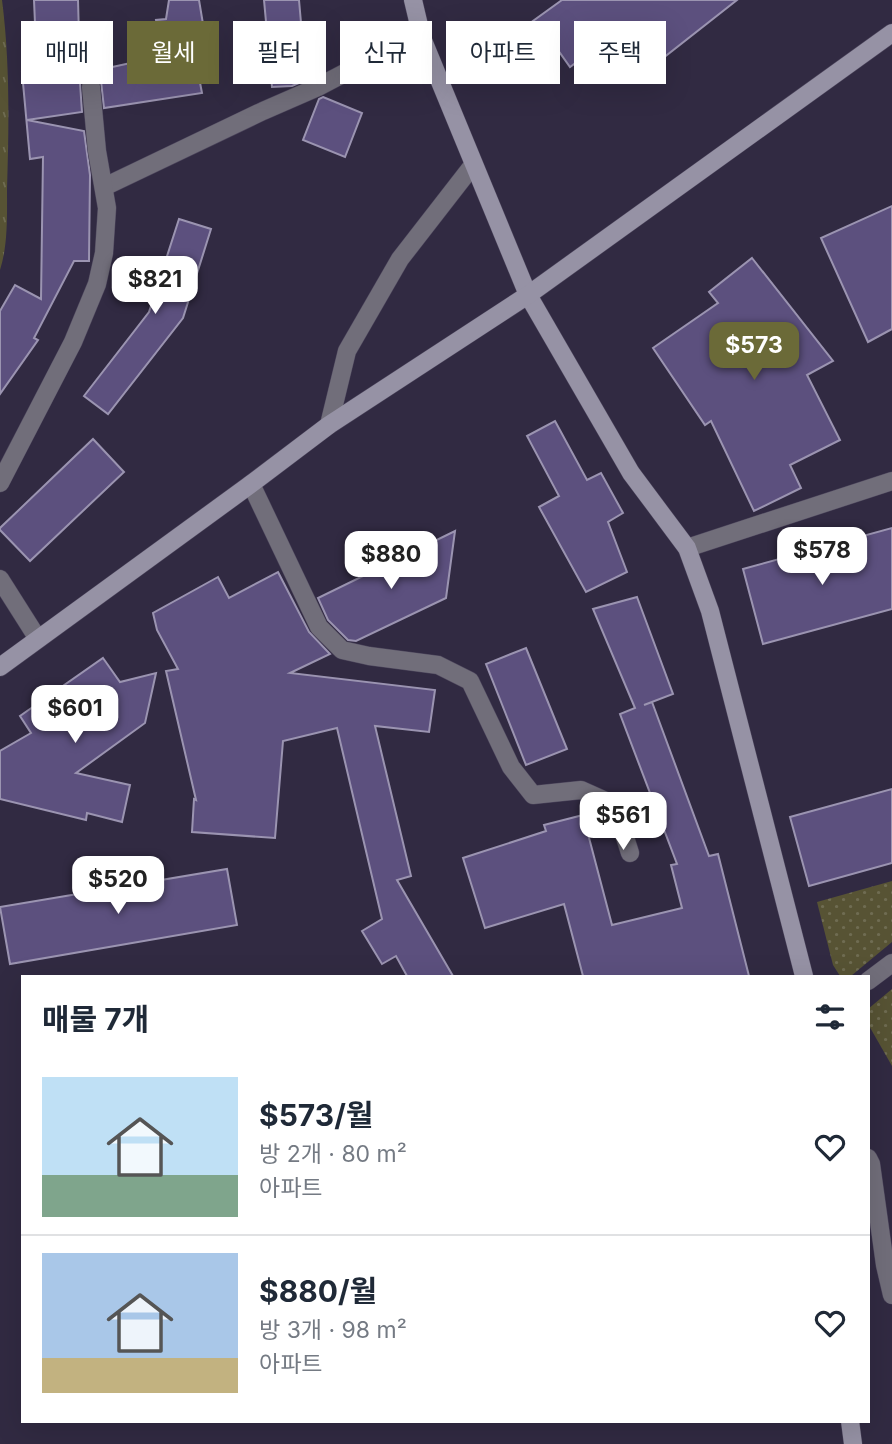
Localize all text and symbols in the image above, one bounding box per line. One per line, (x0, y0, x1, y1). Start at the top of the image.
chip: 매매 (21, 21, 113, 84)
chip: 월세 (127, 21, 219, 84)
chip: 필터 (233, 21, 326, 84)
chip: 신규 (340, 21, 432, 84)
chip: 아파트 (446, 21, 560, 84)
chip: 주택 (574, 21, 666, 84)
pin: $821 (114, 256, 196, 316)
text: $821 (128, 265, 182, 293)
pin: $573 (713, 322, 795, 382)
text: $573 (725, 331, 783, 359)
pin: $578 (781, 528, 863, 587)
pin: $880 (350, 532, 432, 591)
text: $578 (793, 536, 851, 564)
text: $880 (361, 540, 421, 568)
pin: $601 (34, 686, 116, 745)
text: $601 (47, 694, 103, 722)
pin: $561 (582, 792, 664, 852)
text: $561 (596, 801, 650, 829)
pin: $520 (77, 856, 159, 916)
text: $520 (88, 865, 148, 893)
icon: filters (811, 998, 849, 1036)
text: 매물 7개 (42, 1001, 149, 1037)
text: $573/월 (259, 1097, 373, 1133)
icon: home (98, 1105, 182, 1189)
icon: heart (811, 1128, 849, 1166)
text: 방 2개 · 80 m² (259, 1140, 407, 1168)
text: 아파트 (259, 1174, 322, 1202)
text: $880/월 (259, 1273, 377, 1309)
icon: home (98, 1281, 182, 1365)
icon: heart (811, 1304, 849, 1342)
text: 방 3개 · 98 m² (259, 1316, 407, 1344)
text: 아파트 (259, 1350, 322, 1378)

